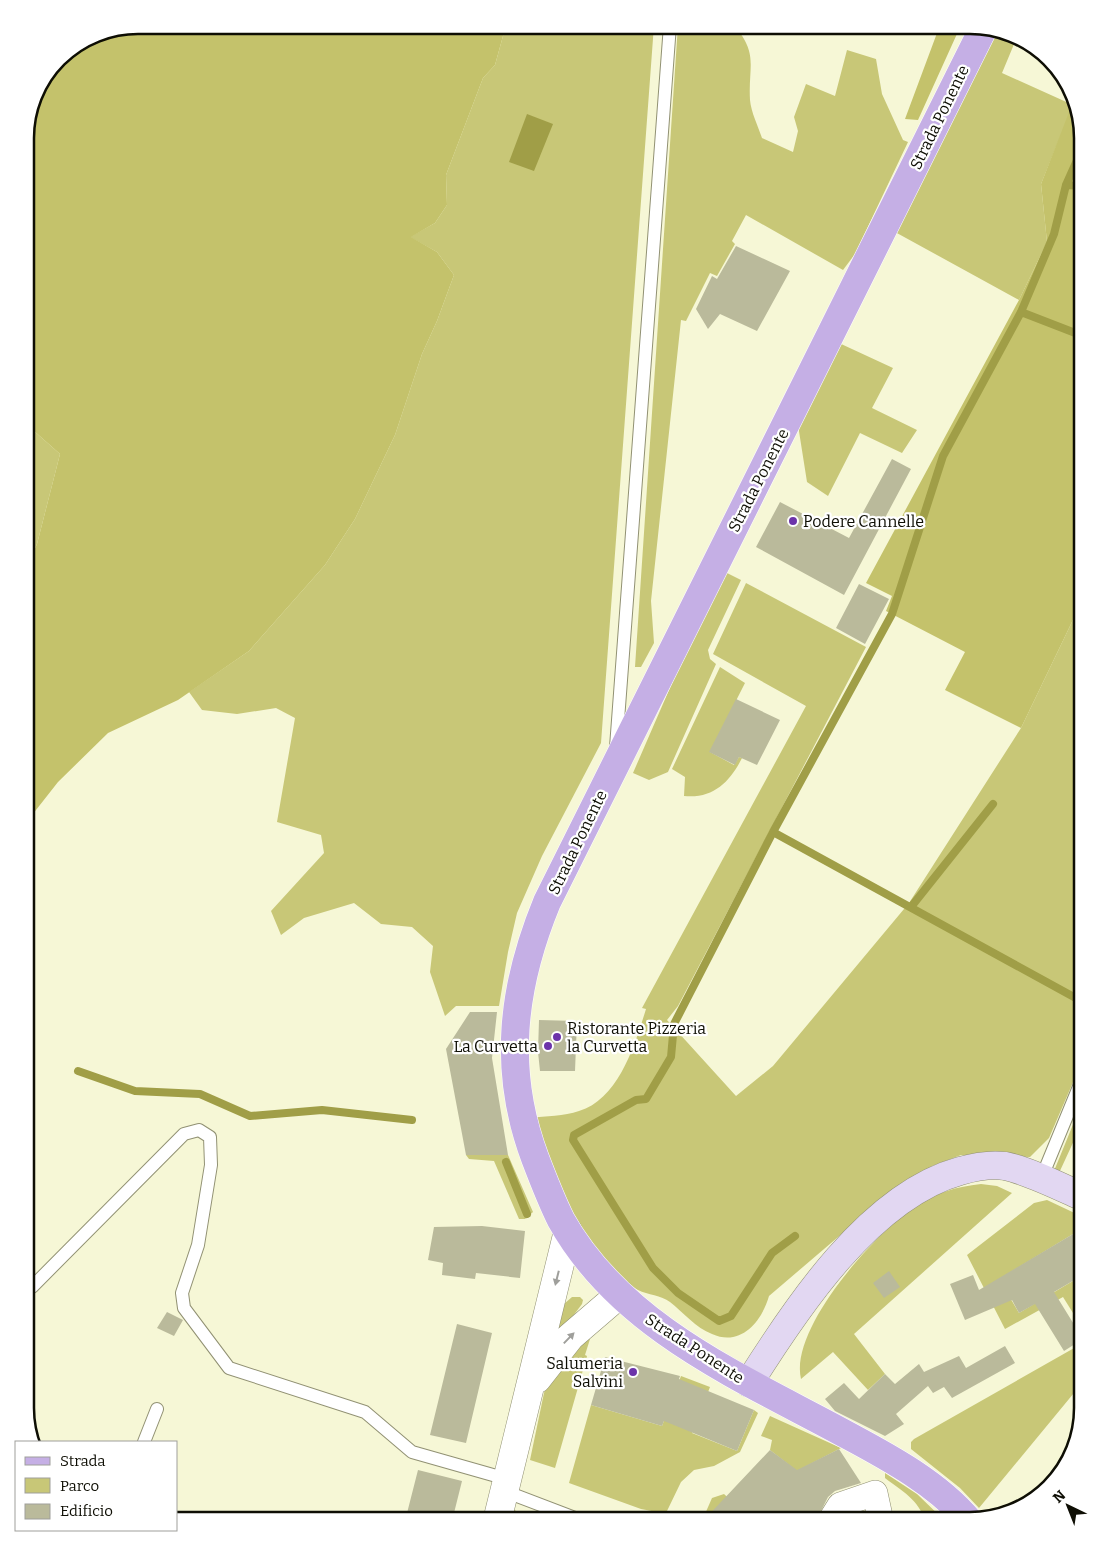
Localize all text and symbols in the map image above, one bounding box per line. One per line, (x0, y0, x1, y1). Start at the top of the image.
street label: Strada Ponente (906, 62, 973, 172)
street label: Strada Ponente (724, 425, 793, 535)
place label: Podere Cannelle (803, 512, 924, 531)
marker: Podere Cannelle (787, 515, 799, 527)
street label: Strada Ponente (544, 787, 611, 897)
place label: Ristorante Pizzeria la Curvetta (567, 1019, 706, 1056)
marker: Ristorante Pizzeria la Curvetta (551, 1031, 563, 1043)
place label: La Curvetta (453, 1037, 538, 1056)
marker: La Curvetta (542, 1040, 554, 1052)
one-way arrow (553, 1271, 561, 1286)
street label: Strada Ponente (642, 1310, 748, 1387)
one-way arrow (563, 1332, 575, 1344)
place label: Salumeria Salvini (546, 1354, 623, 1391)
marker: Salumeria Salvini (627, 1366, 639, 1378)
legend (15, 1441, 178, 1531)
text: Strada (60, 1452, 106, 1470)
text: Parco (60, 1477, 99, 1495)
north arrow (1043, 1481, 1093, 1531)
text: N (1050, 1487, 1069, 1507)
text: Edificio (60, 1502, 113, 1520)

